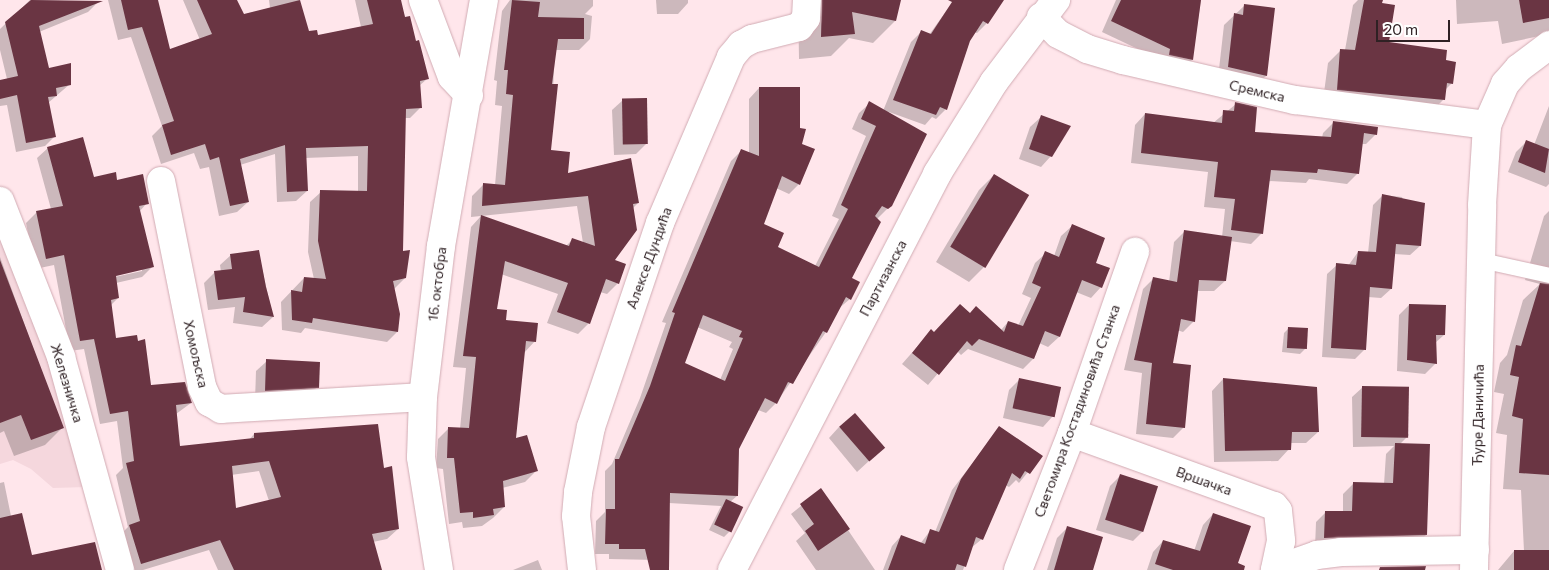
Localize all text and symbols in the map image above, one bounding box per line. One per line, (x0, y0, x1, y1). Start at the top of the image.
scale bar (1379, 10, 1453, 42)
text: 20 m (1384, 20, 1418, 38)
street label: Сремска (1227, 76, 1287, 106)
street label: Алексе Дундића (623, 205, 675, 311)
street label: Партизанска (856, 237, 910, 319)
street label: 16. октобра (424, 246, 450, 322)
street label: Светомира Костадиновића Станка (1031, 302, 1123, 520)
street label: Хомољска (180, 318, 212, 390)
street label: Железничка (47, 341, 87, 425)
street label: Ђуре Даничића (1469, 364, 1487, 466)
street label: Вршачка (1174, 463, 1234, 499)

